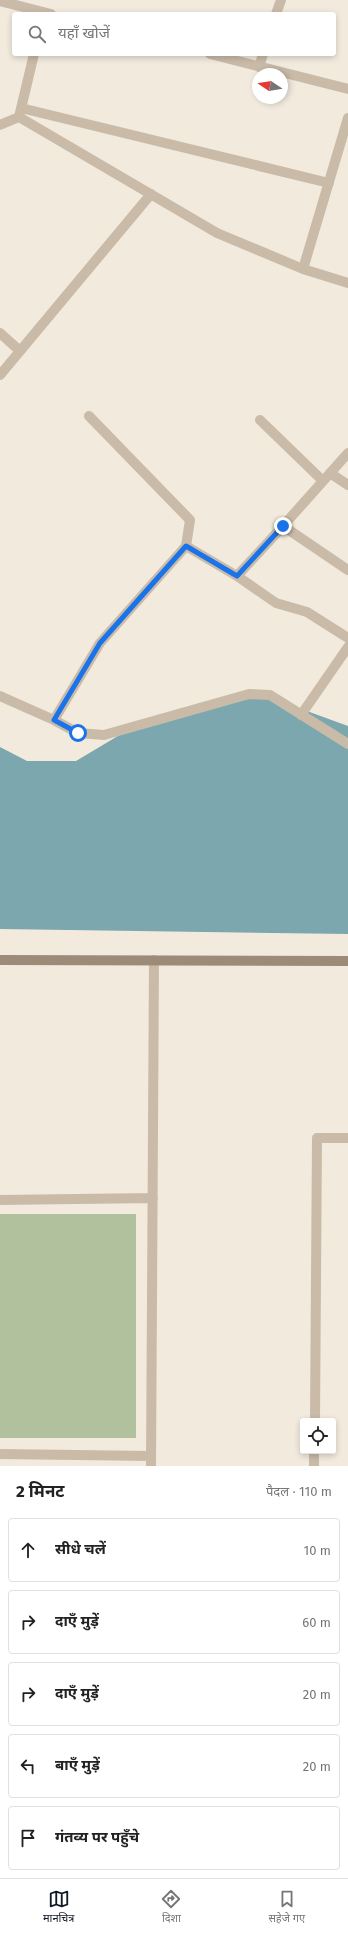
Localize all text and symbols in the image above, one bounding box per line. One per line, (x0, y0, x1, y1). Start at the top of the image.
search box (12, 12, 336, 56)
icon: search (26, 23, 48, 45)
text: यहाँ खोजें (58, 24, 110, 42)
north arrow (252, 68, 288, 104)
route end (274, 517, 292, 535)
route start (69, 724, 87, 742)
map controls (300, 1418, 336, 1454)
button: locate (300, 1418, 336, 1454)
text: 2 मिनट (16, 1481, 65, 1502)
text: पैदल · 110 m (266, 1484, 332, 1499)
icon: ahead (17, 1539, 39, 1561)
text: सीधे चलें (55, 1540, 106, 1558)
text: 10 m (304, 1543, 331, 1558)
icon: right (17, 1611, 39, 1633)
text: दाएँ मुड़ें (55, 1612, 99, 1630)
text: 60 m (302, 1615, 331, 1630)
icon: right (17, 1683, 39, 1705)
text: दाएँ मुड़ें (55, 1684, 99, 1702)
text: 20 m (303, 1687, 331, 1702)
icon: left (17, 1755, 39, 1777)
text: बाएँ मुड़ें (55, 1756, 100, 1774)
text: 20 m (303, 1759, 331, 1774)
icon: arrive (17, 1827, 39, 1849)
text: गंतव्य पर पहुँचे (55, 1828, 139, 1846)
tab: मानचित्र (43, 1888, 74, 1926)
tab: दिशा (160, 1888, 182, 1926)
tab: सहेजे गए (268, 1888, 305, 1926)

